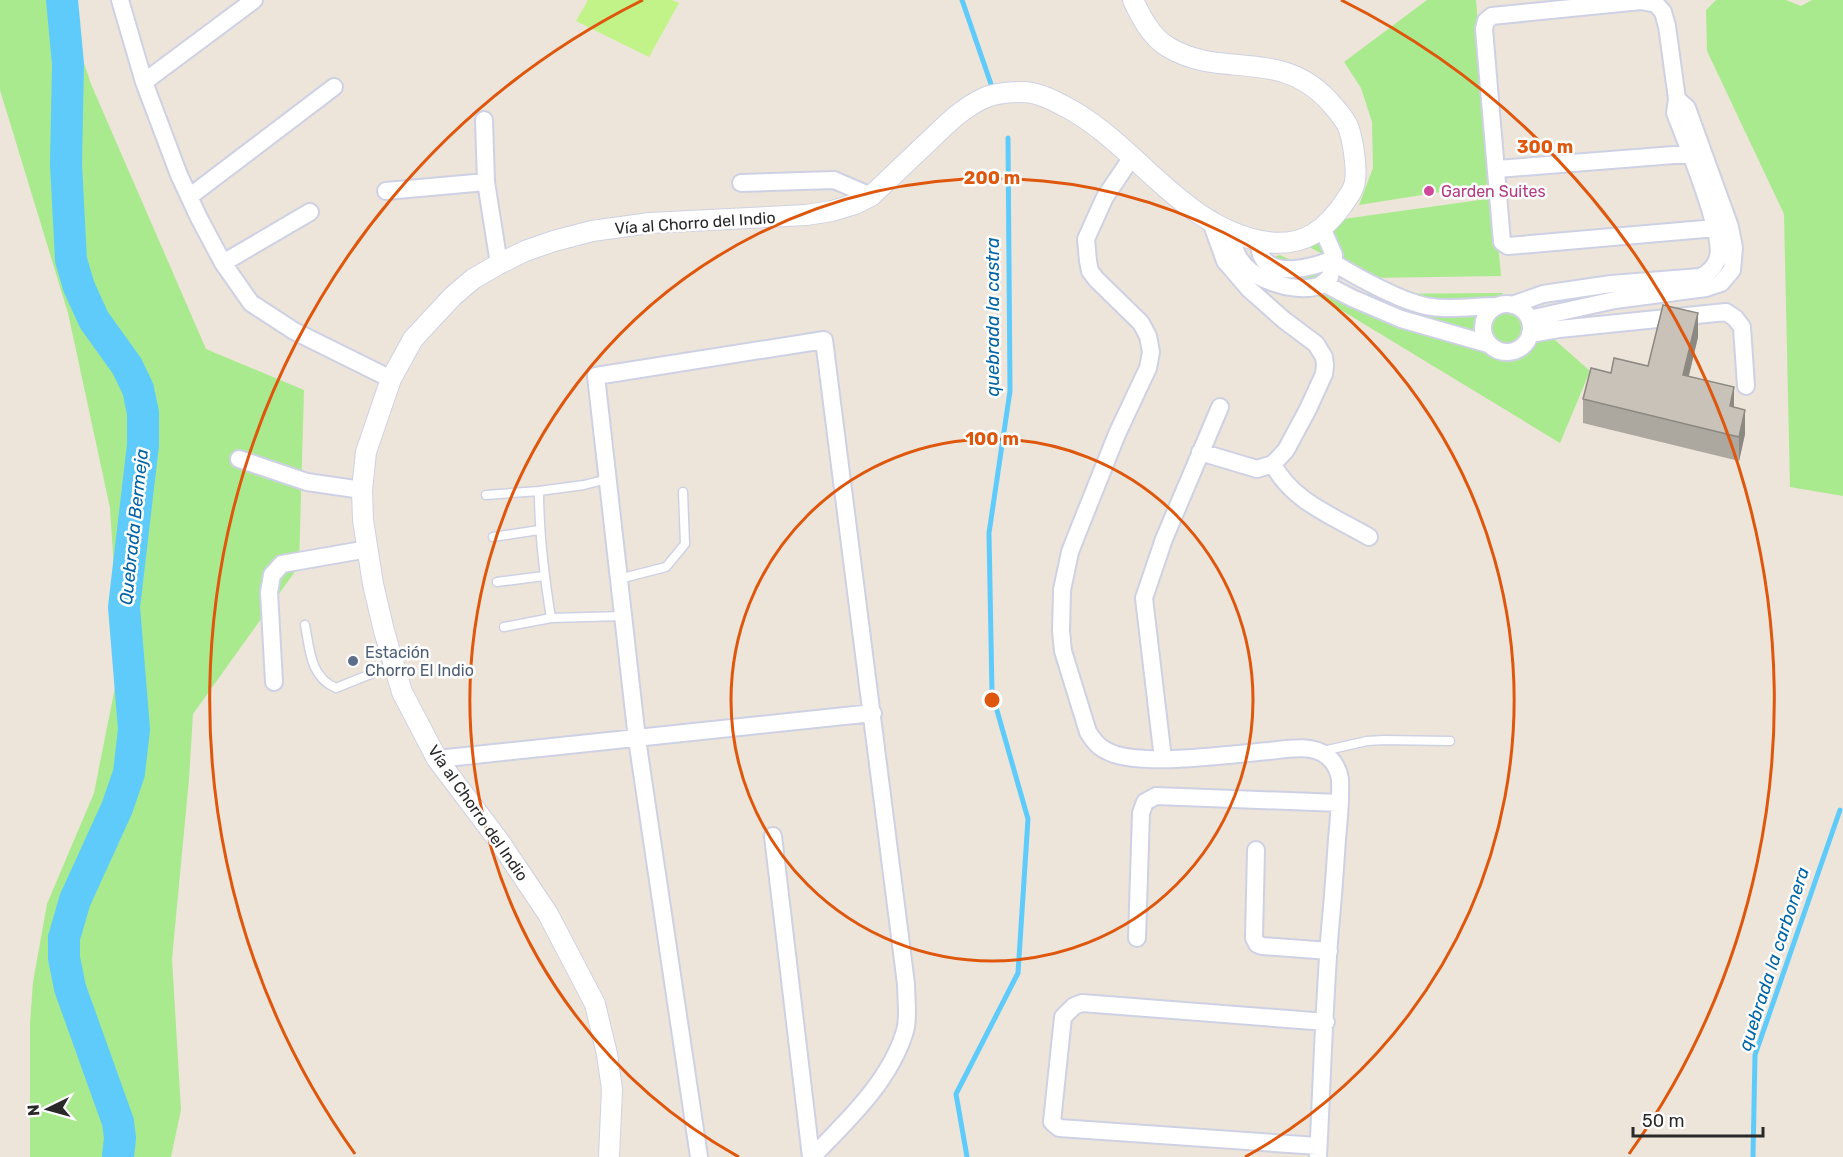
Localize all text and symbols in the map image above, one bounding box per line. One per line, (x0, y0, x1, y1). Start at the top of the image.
text: 300 m (1517, 136, 1573, 158)
text: 200 m (964, 167, 1020, 189)
place label: Garden Suites (1441, 182, 1546, 201)
marker: Garden Suites (1422, 184, 1436, 198)
street label: Vía al Chorro del Indio (614, 208, 776, 238)
water label: quebrada la castra (982, 237, 1004, 396)
text: 100 m (965, 428, 1019, 450)
water label: Quebrada Bermeja (115, 447, 153, 606)
place label: Estación Chorro El Indio (365, 643, 474, 680)
marker: Estación Chorro El Indio (346, 654, 360, 668)
centre of rings (982, 690, 1002, 710)
street label: Vía al Chorro del Indio (424, 741, 532, 885)
water label: quebrada la carbonera (1734, 864, 1814, 1054)
north arrow (18, 1079, 78, 1139)
scale bar (1633, 1100, 1764, 1138)
text: N (24, 1104, 44, 1117)
text: 50 m (1642, 1110, 1685, 1132)

